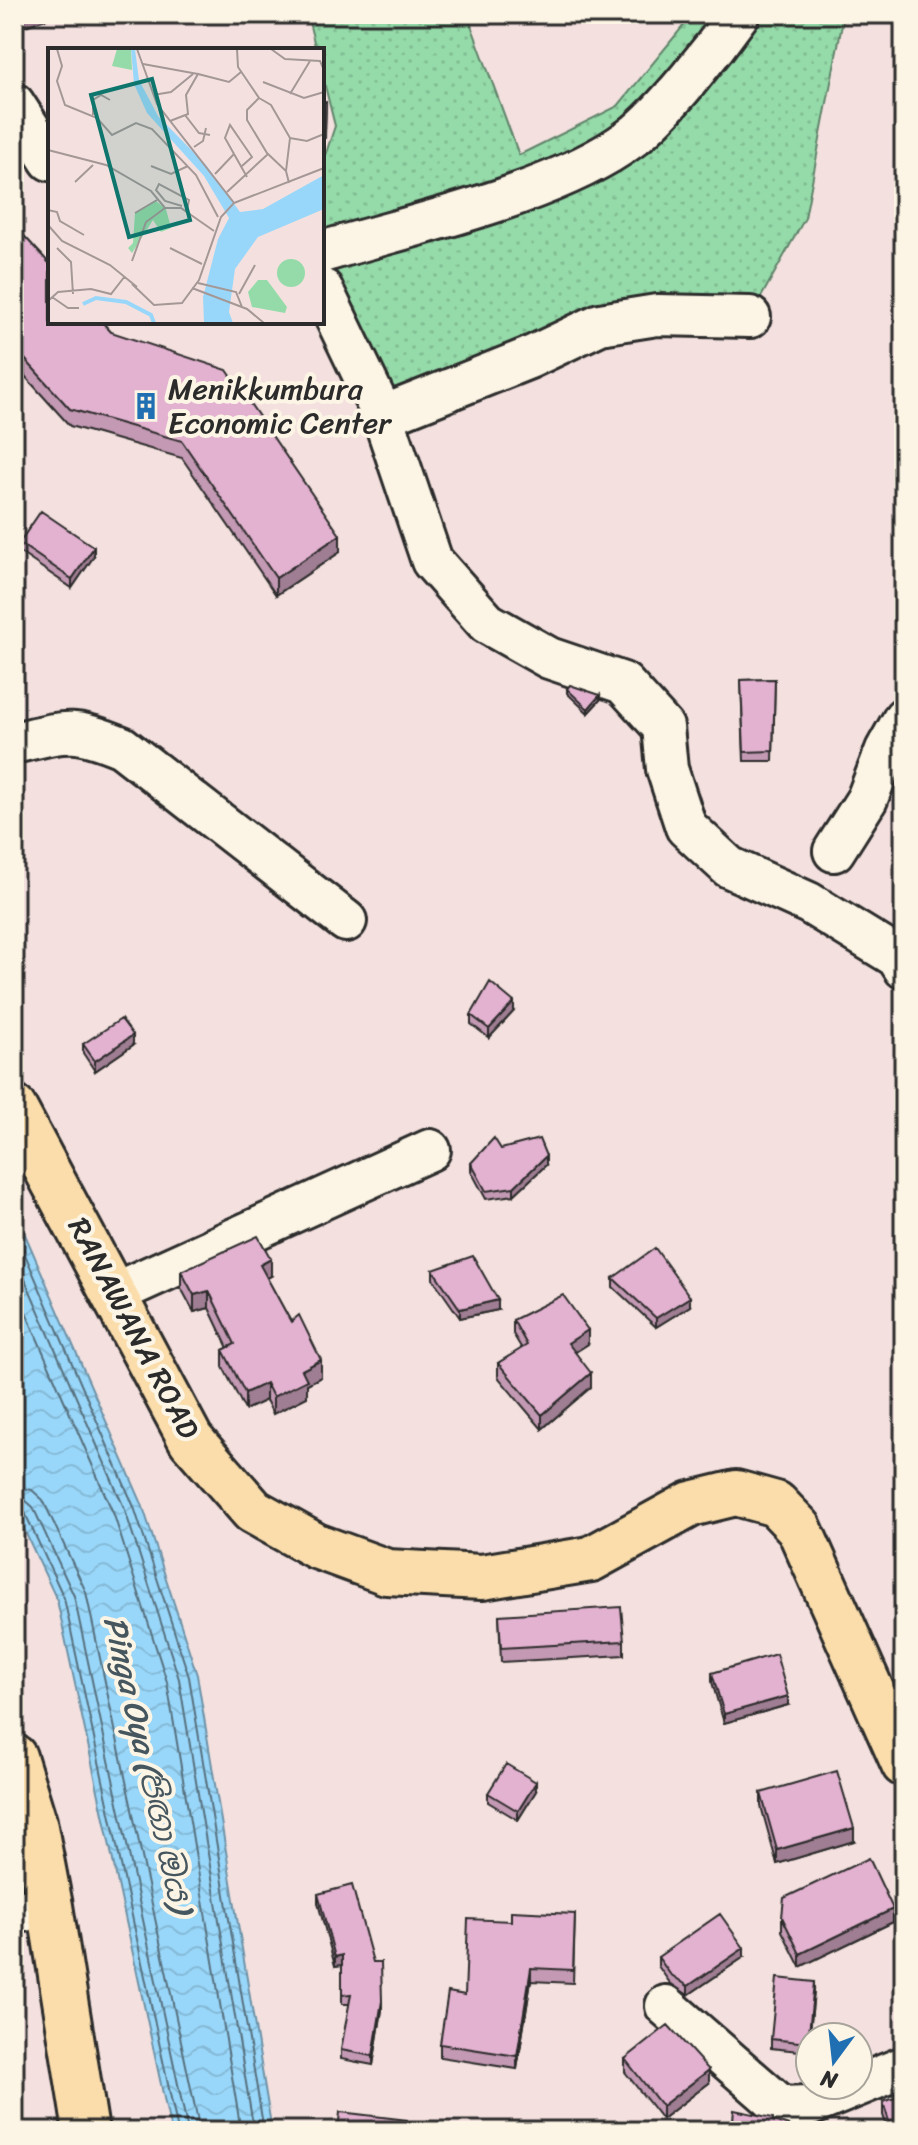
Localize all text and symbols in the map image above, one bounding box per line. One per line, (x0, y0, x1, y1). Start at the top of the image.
inset map (48, 48, 324, 324)
place label: Menikkumbura Economic Center (168, 362, 392, 450)
building icon: Menikkumbura Economic Center (131, 391, 161, 421)
street label: RANAWANA ROAD (53, 1207, 215, 1449)
water label: Pinga Oya (පිඟා ඔය) (86, 1610, 211, 1923)
north arrow (794, 2021, 874, 2101)
text: N (816, 2059, 842, 2101)

